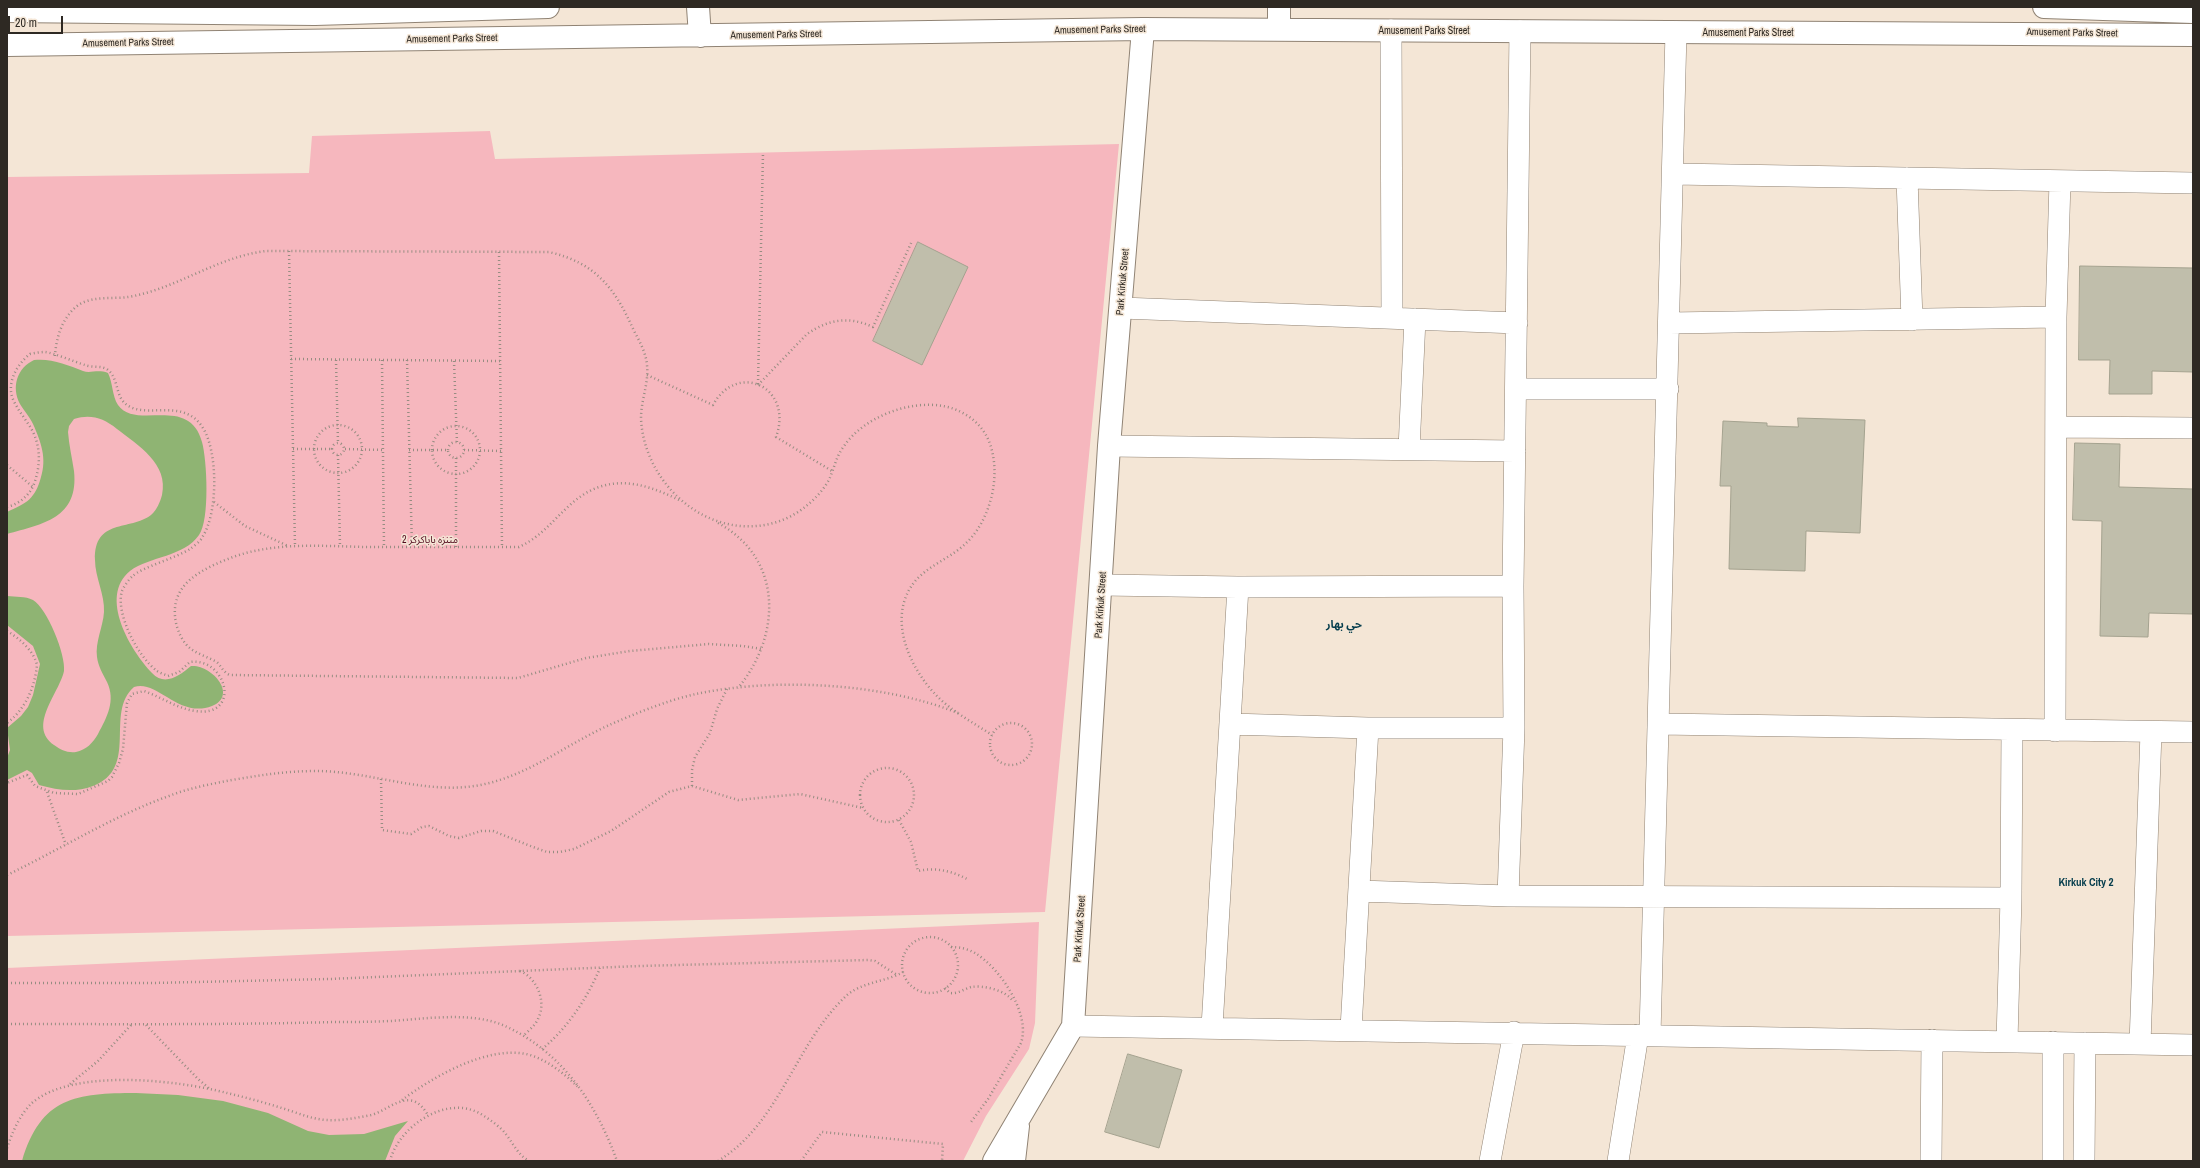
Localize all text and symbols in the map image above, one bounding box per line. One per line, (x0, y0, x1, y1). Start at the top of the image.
scale bar (10, 8, 65, 34)
text: 20 m (15, 15, 37, 31)
street label: Amusement Parks Street (1054, 23, 1146, 37)
street label: Amusement Parks Street (1378, 25, 1470, 37)
street label: Amusement Parks Street (2026, 26, 2118, 40)
street label: Amusement Parks Street (1702, 27, 1794, 39)
street label: Amusement Parks Street (730, 28, 822, 42)
street label: Amusement Parks Street (406, 32, 498, 46)
street label: Amusement Parks Street (82, 36, 174, 50)
street label: Park Kirkuk Street (1114, 248, 1132, 316)
park label: متنزه باباكركر 2 (402, 534, 458, 546)
street label: Park Kirkuk Street (1093, 571, 1109, 639)
district label: حي بهار (1326, 618, 1362, 632)
district label: Kirkuk City 2 (2058, 876, 2114, 890)
street label: Park Kirkuk Street (1072, 895, 1088, 963)

